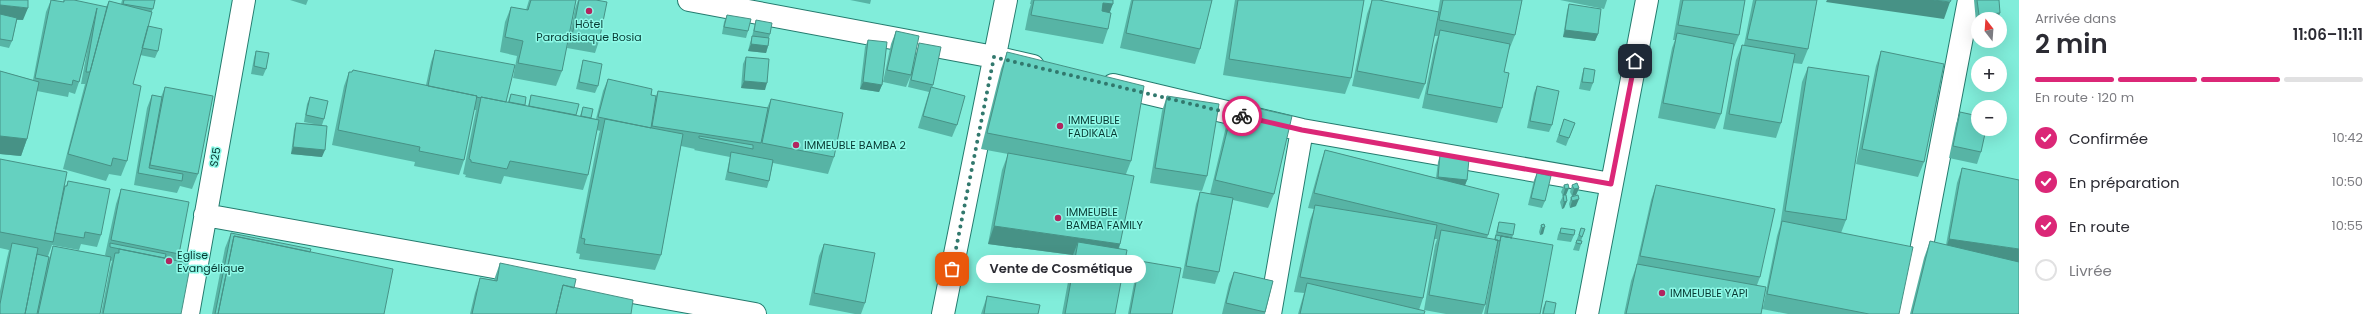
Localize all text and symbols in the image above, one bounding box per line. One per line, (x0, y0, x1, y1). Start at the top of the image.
marker: Hôtel Paradisiaque Bosia (584, 6, 594, 16)
text: Arrivée dans (2035, 9, 2116, 28)
north arrow (1971, 12, 2007, 48)
map controls (1971, 12, 2007, 136)
place label: Hôtel Paradisiaque Bosia (536, 16, 642, 45)
text: 11:06–11:11 (2293, 24, 2363, 45)
text: 2 min (2035, 26, 2108, 62)
pin (1618, 44, 1652, 78)
icon: home (1624, 50, 1646, 72)
button: + (1971, 56, 2007, 92)
text: En route · 120 m (2035, 88, 2134, 107)
courier (1222, 96, 1262, 136)
button: − (1971, 100, 2007, 136)
icon: bike (1231, 105, 1253, 127)
place label: IMMEUBLE FADIKALA (1068, 112, 1120, 141)
marker: IMMEUBLE FADIKALA (1055, 121, 1065, 131)
icon: check (2035, 127, 2057, 149)
text: Confirmée (2069, 128, 2148, 149)
text: 10:42 (2332, 128, 2363, 147)
place label: IMMEUBLE BAMBA 2 (804, 137, 906, 153)
marker: IMMEUBLE BAMBA 2 (791, 140, 801, 150)
street label: S25 (205, 146, 225, 168)
icon: check (2035, 171, 2057, 193)
text: En préparation (2069, 172, 2180, 193)
text: 10:50 (2332, 172, 2363, 191)
place label: IMMEUBLE BAMBA FAMILY (1066, 204, 1144, 233)
marker: IMMEUBLE BAMBA FAMILY (1053, 213, 1063, 223)
icon: check (2035, 215, 2057, 237)
text: En route (2069, 216, 2130, 237)
text: 10:55 (2332, 216, 2363, 235)
place label: Eglise Evangélique (177, 247, 244, 276)
pin (935, 252, 969, 286)
callout: Vente de Cosmétique (976, 255, 1146, 283)
marker: Eglise Evangélique (164, 256, 174, 266)
icon: bag (941, 258, 963, 280)
text: Vente de Cosmétique (989, 259, 1133, 278)
text: Livrée (2069, 260, 2112, 281)
place label: IMMEUBLE YAPI (1670, 285, 1748, 301)
marker: IMMEUBLE YAPI (1657, 288, 1667, 298)

